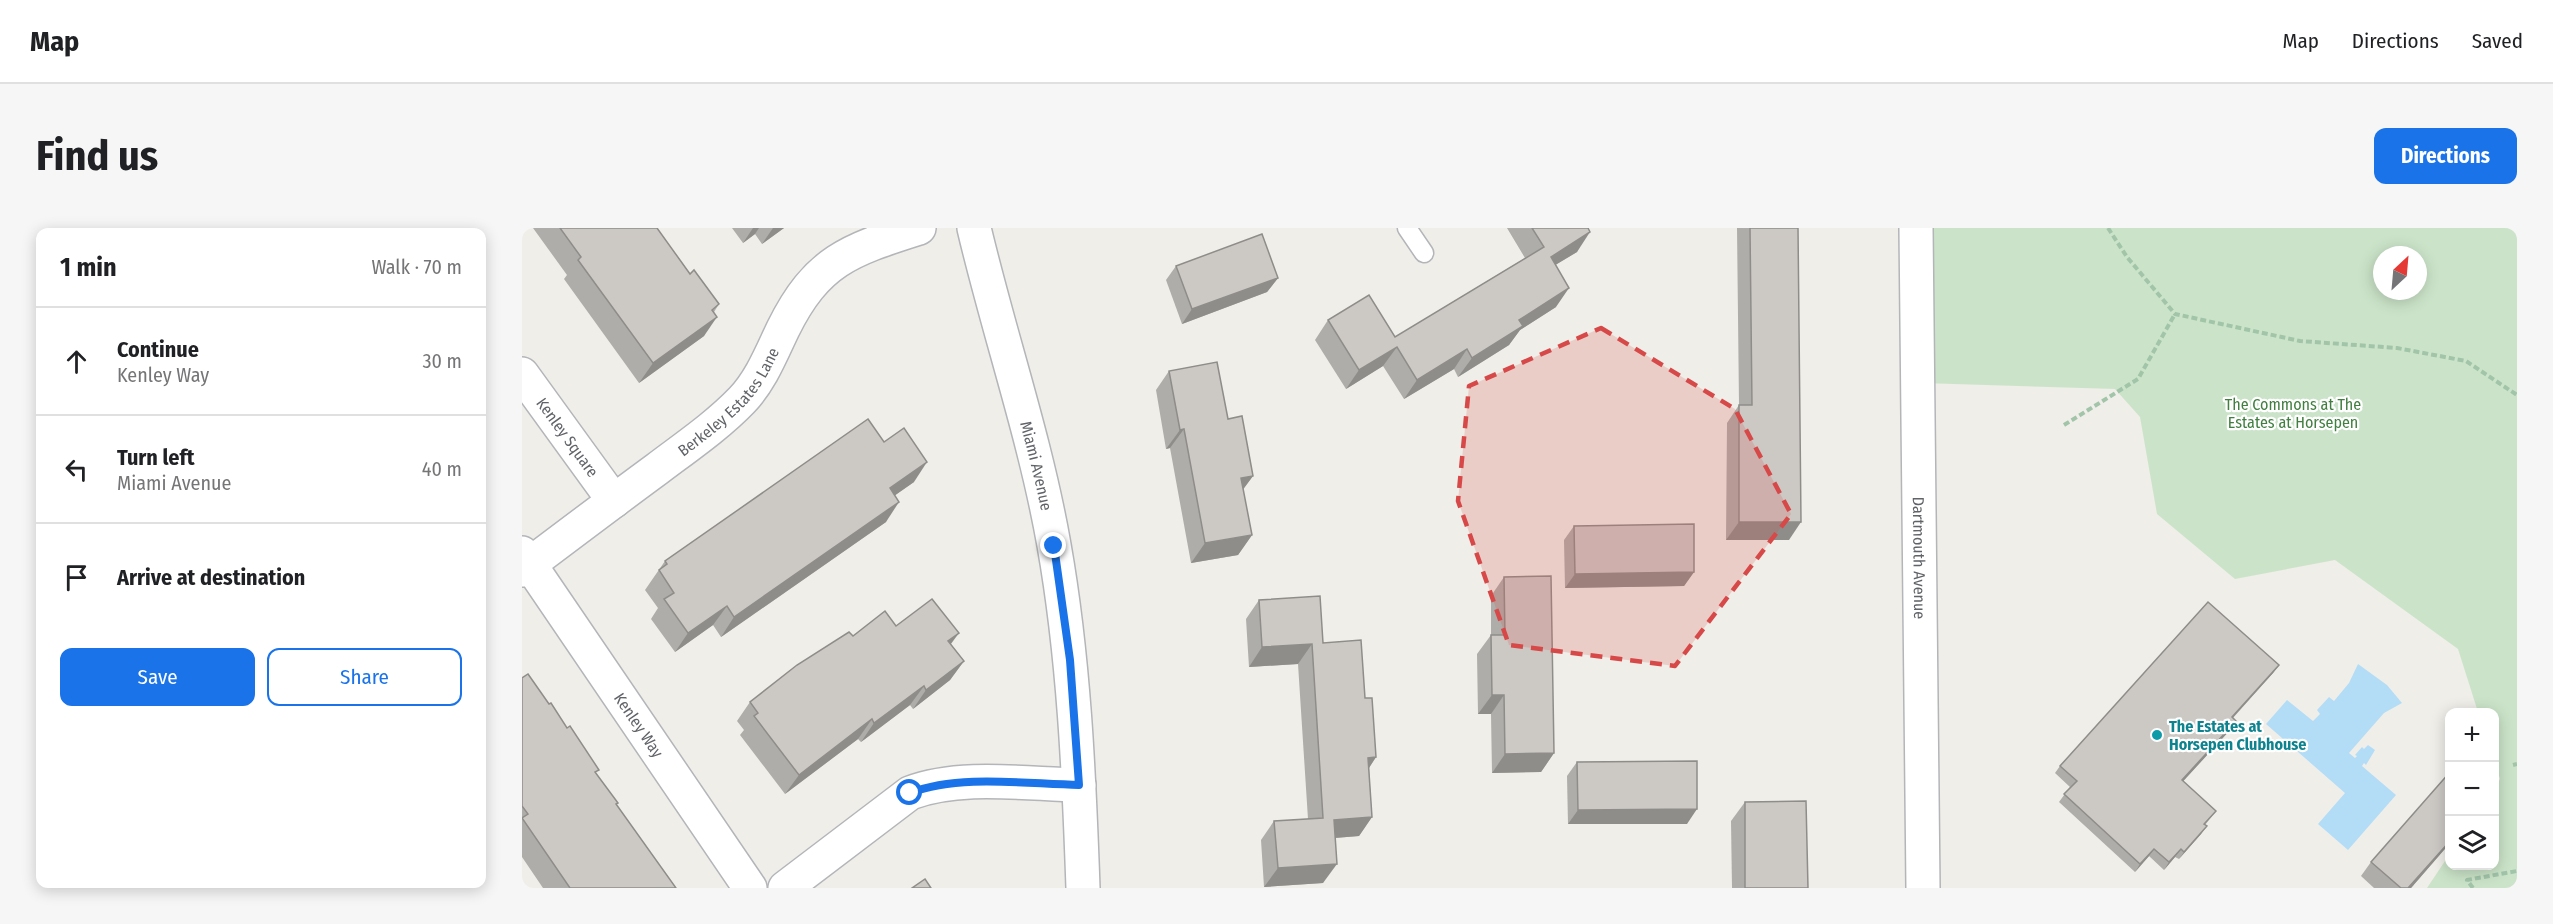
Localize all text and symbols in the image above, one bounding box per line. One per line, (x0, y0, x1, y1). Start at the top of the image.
text: Map (30, 25, 79, 58)
text: Map (2282, 28, 2319, 54)
text: Directions (2352, 28, 2439, 54)
text: Saved (2472, 28, 2523, 54)
button: Directions (2374, 128, 2517, 184)
text: Find us (36, 131, 158, 181)
north arrow (2373, 246, 2427, 300)
text: 1 min (60, 252, 117, 283)
text: Walk · 70 m (371, 255, 462, 279)
text: Continue (117, 336, 199, 363)
street label: Berkeley Estates Lane (674, 344, 783, 460)
icon: ahead (60, 345, 93, 378)
text: 30 m (422, 349, 462, 373)
text: Kenley Way (117, 363, 209, 387)
street label: Kenley Square (533, 394, 603, 481)
park label: The Commons at The Estates at Horsepen (2225, 395, 2361, 432)
street label: Miami Avenue (1017, 419, 1057, 512)
text: Turn left (117, 444, 195, 471)
icon: left (60, 453, 93, 486)
text: 40 m (422, 457, 462, 481)
text: Miami Avenue (117, 471, 231, 495)
street label: Dartmouth Avenue (1909, 497, 1930, 619)
route end (1040, 532, 1066, 558)
icon: arrive (60, 561, 93, 594)
text: Arrive at destination (117, 564, 305, 591)
button: Save (60, 648, 255, 706)
button: Share (267, 648, 462, 706)
street label: Kenley Way (610, 689, 668, 761)
map controls (2445, 708, 2499, 870)
button: + (2445, 708, 2499, 762)
place label: The Estates at Horsepen Clubhouse (2169, 717, 2306, 754)
marker: The Estates at Horsepen Clubhouse (2150, 728, 2164, 742)
button: − (2445, 762, 2499, 816)
route start (896, 779, 922, 805)
button: layers (2445, 816, 2499, 870)

